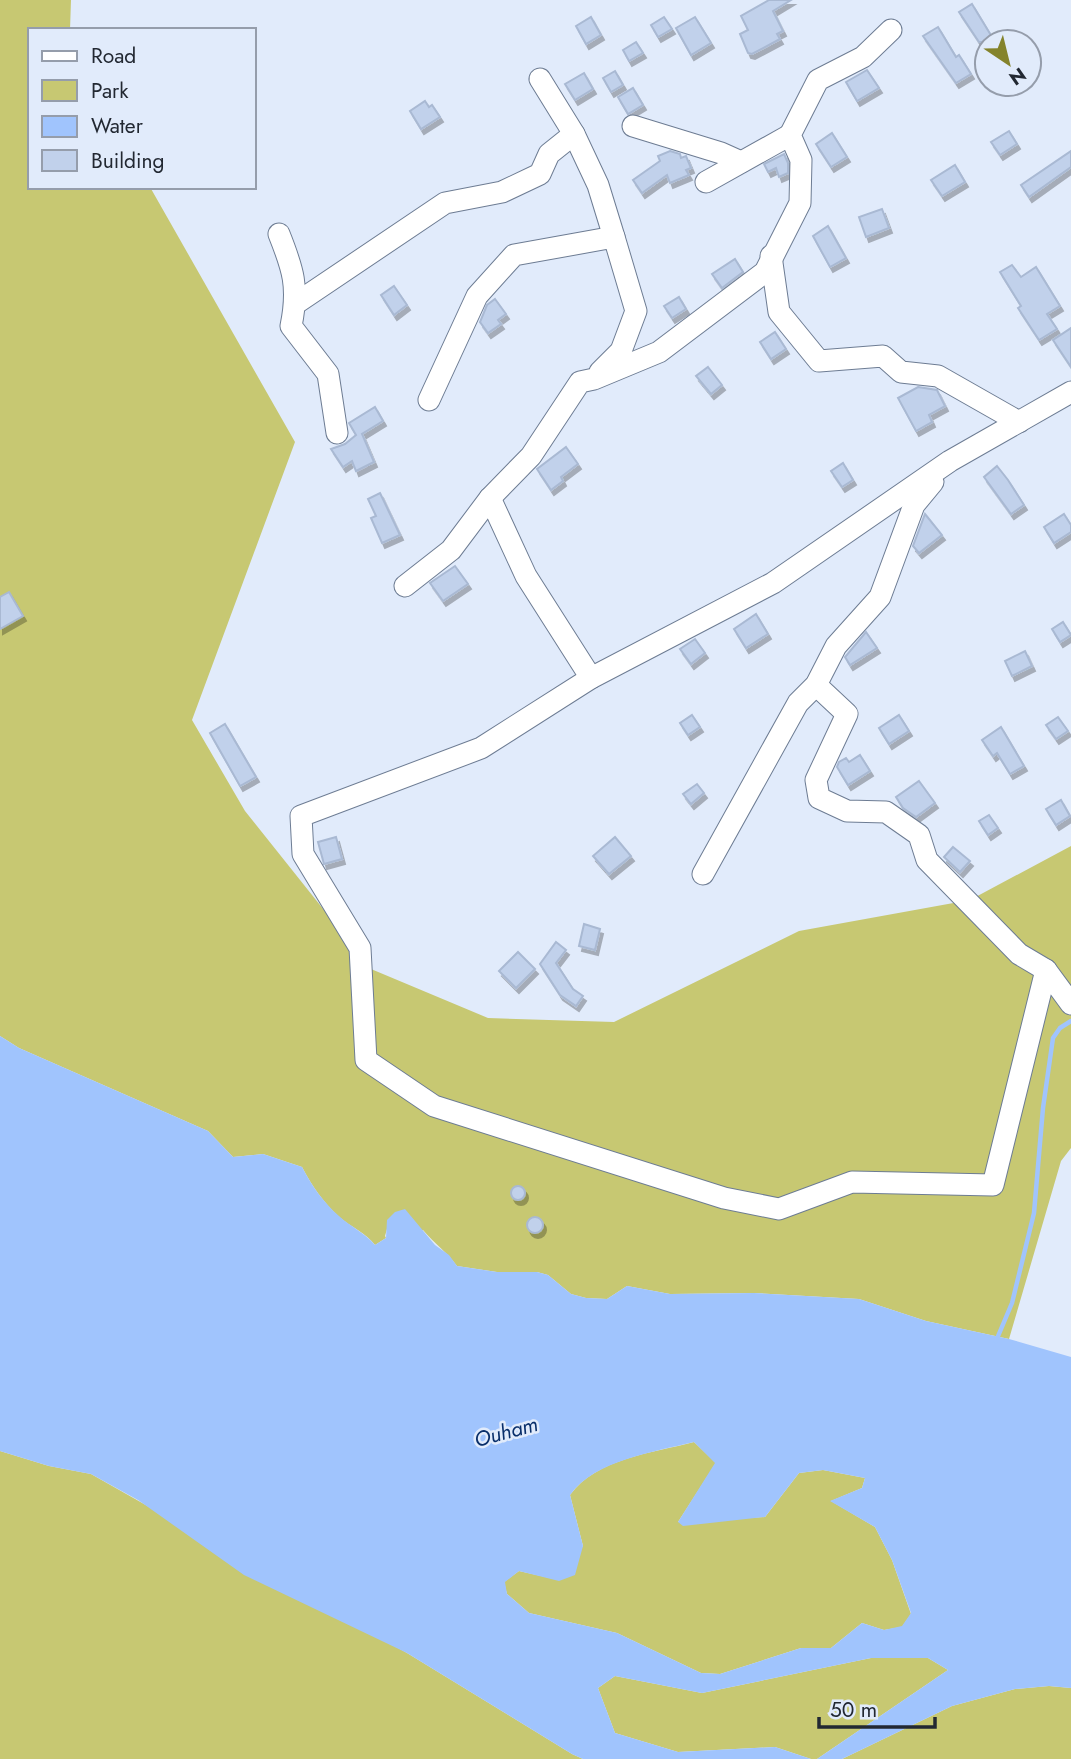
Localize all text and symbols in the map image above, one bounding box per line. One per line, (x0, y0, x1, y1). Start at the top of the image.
legend (28, 28, 256, 189)
north arrow (973, 28, 1043, 98)
text: Road (91, 41, 136, 71)
text: N (1004, 61, 1031, 92)
text: Park (91, 76, 129, 106)
text: Water (91, 111, 144, 141)
text: Building (91, 146, 164, 176)
water label: Ouham (471, 1409, 541, 1455)
scale bar (819, 1686, 934, 1730)
text: 50 m (830, 1695, 877, 1725)

